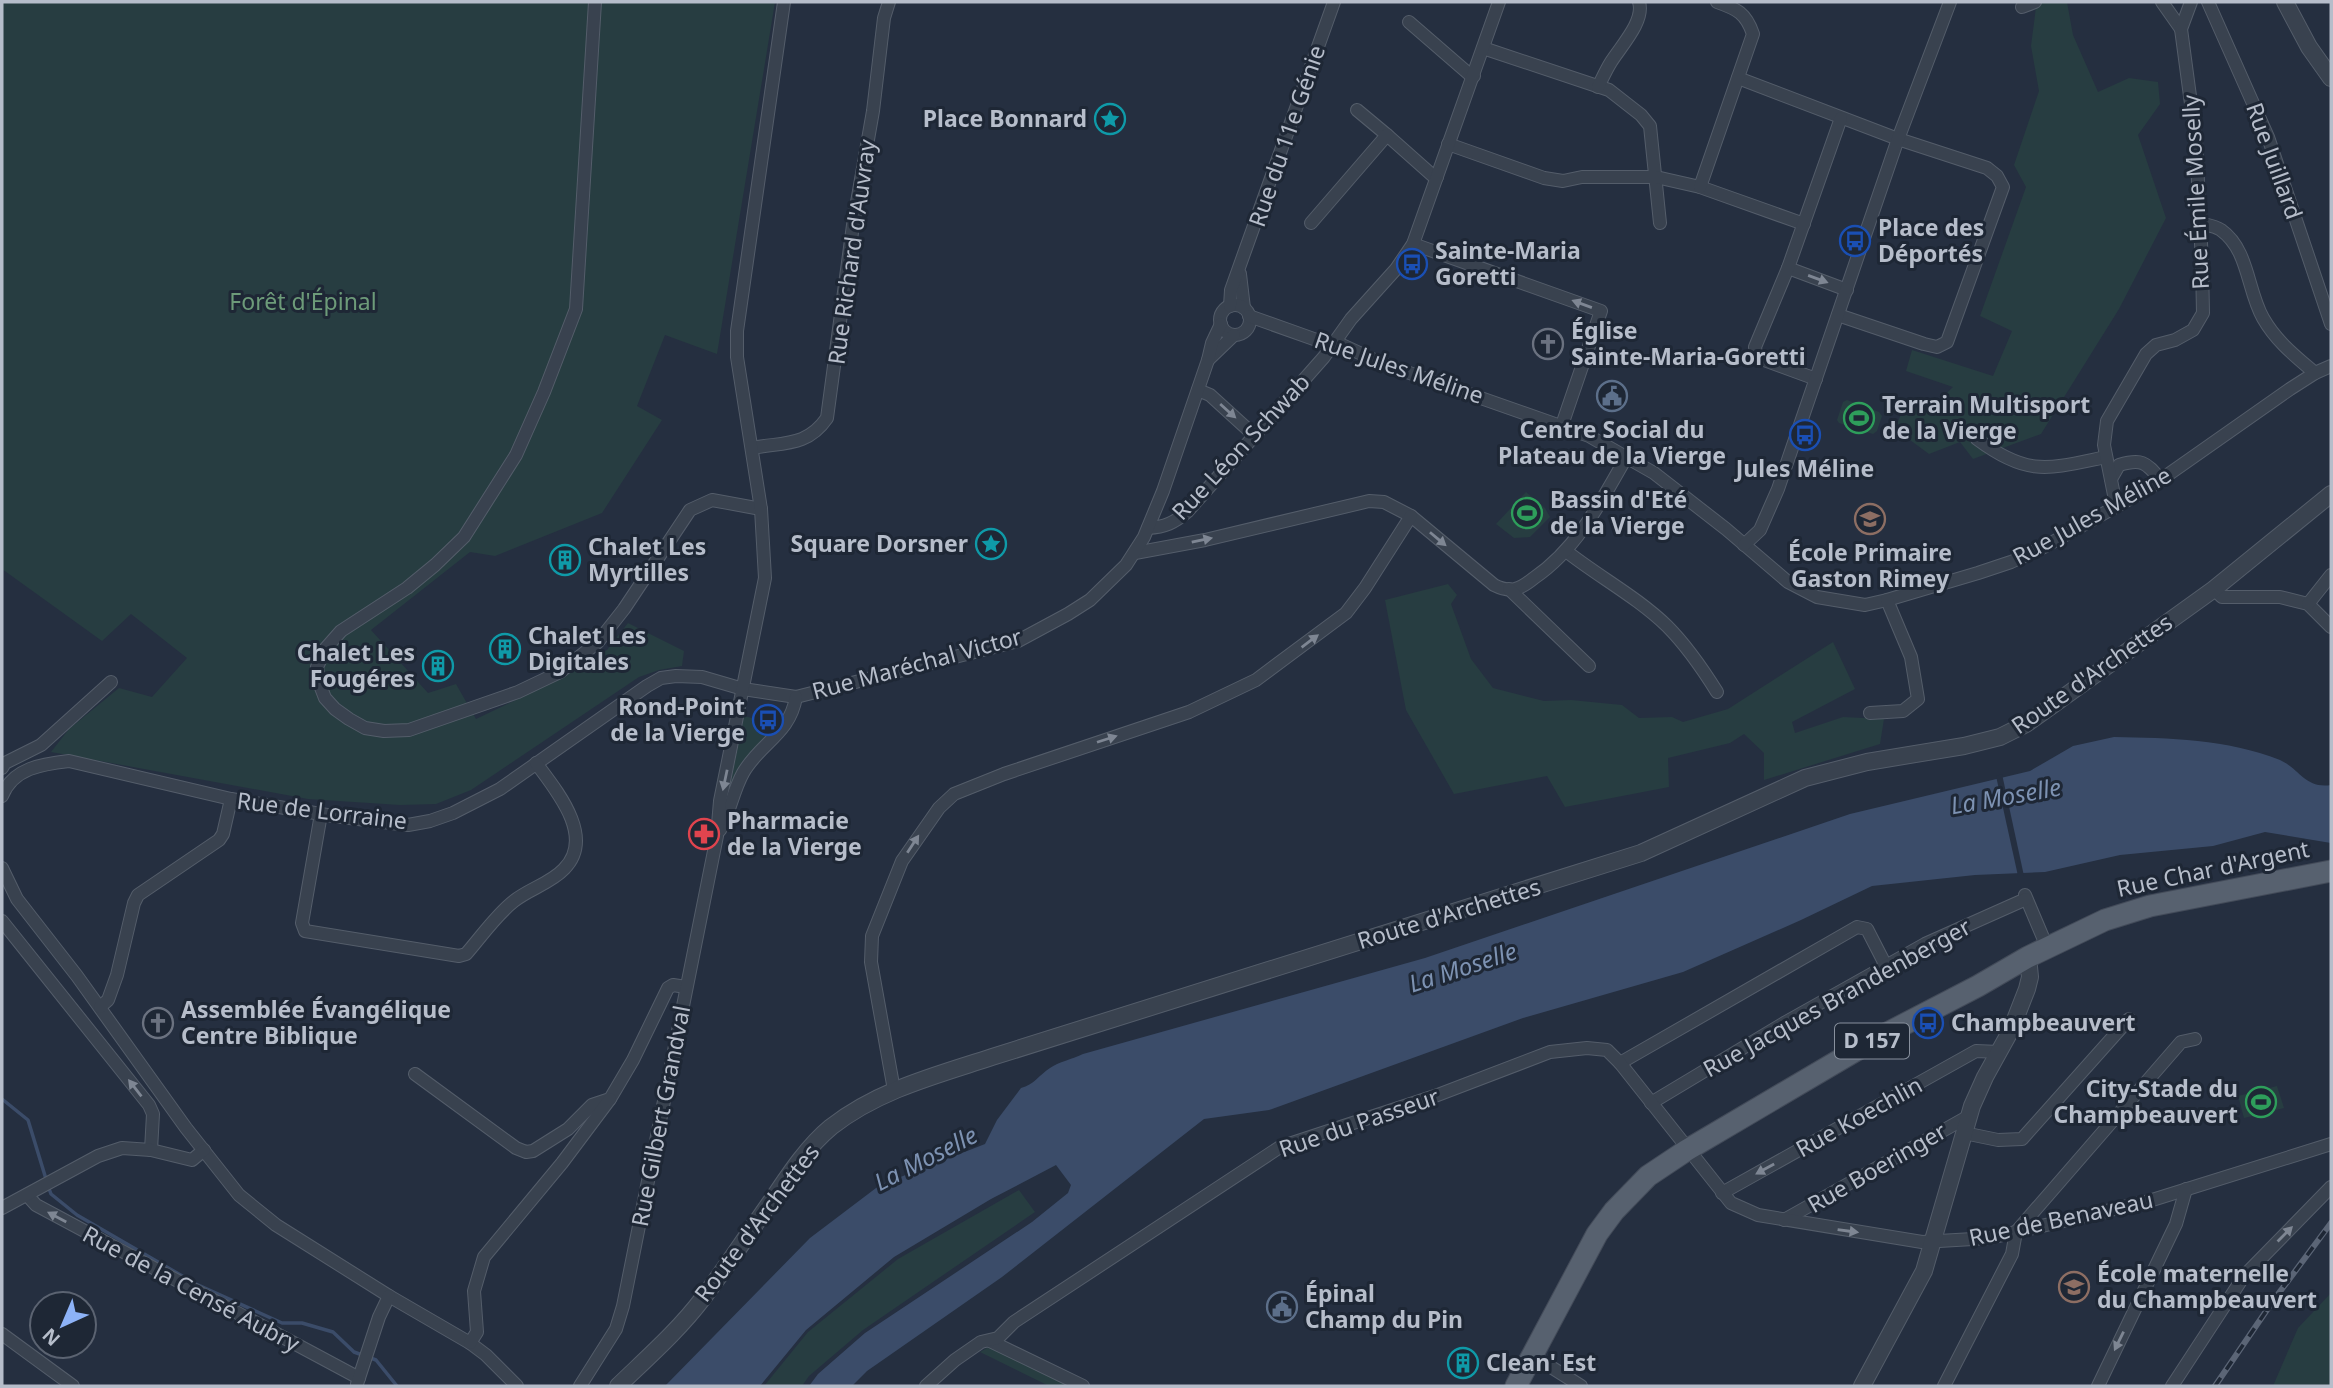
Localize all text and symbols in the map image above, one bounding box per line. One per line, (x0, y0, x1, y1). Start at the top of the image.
street label: Rue du 11e Génie (1240, 41, 1332, 231)
street label: Rue Émile Moselly (2174, 94, 2216, 290)
street label: Rue Juillard (2239, 98, 2311, 223)
place label: Place Bonnard (923, 102, 1087, 134)
place icon: Place Bonnard (1093, 102, 1127, 136)
street label: Rue Richard d'Auvray (819, 137, 883, 366)
place label: Place des Déportés (1878, 211, 1984, 269)
bus stop icon: Place des Déportés (1838, 224, 1872, 258)
place label: Sainte-Maria Goretti (1435, 234, 1581, 292)
bus stop icon: Sainte-Maria Goretti (1395, 247, 1429, 281)
one-way arrow (1807, 274, 1828, 285)
park label: Forêt d'Épinal (229, 285, 377, 317)
one-way arrow (1571, 298, 1592, 309)
place label: Église Sainte-Maria-Goretti (1571, 314, 1806, 372)
street label: Rue Jules Méline (1311, 323, 1488, 411)
church icon: Église Sainte-Maria-Goretti (1531, 327, 1565, 361)
street label: Rue Léon Schwab (1164, 366, 1317, 527)
public building icon: Centre Social du Plateau de la Vierge (1595, 379, 1629, 413)
place label: Terrain Multisport de la Vierge (1882, 388, 2090, 446)
sports icon: Terrain Multisport de la Vierge (1842, 401, 1876, 435)
one-way arrow (1219, 403, 1237, 419)
place label: Centre Social du Plateau de la Vierge (1498, 413, 1726, 471)
bus stop icon: Jules Méline (1788, 418, 1822, 452)
place label: Jules Méline (1734, 452, 1874, 484)
street label: Rue Jules Méline (2006, 458, 2177, 572)
place label: Bassin d'Eté de la Vierge (1550, 483, 1687, 541)
sports icon: Bassin d'Eté de la Vierge (1510, 496, 1544, 530)
school or university icon: École Primaire Gaston Rimey (1853, 502, 1887, 536)
place label: Square Dorsner (791, 527, 968, 559)
place icon: Square Dorsner (974, 527, 1008, 561)
place label: Chalet Les Myrtilles (588, 530, 706, 588)
one-way arrow (1429, 531, 1446, 546)
one-way arrow (1191, 534, 1213, 545)
place label: École Primaire Gaston Rimey (1788, 536, 1952, 594)
building icon: Chalet Les Myrtilles (548, 543, 582, 577)
street label: Route d'Archettes (2004, 606, 2178, 741)
place label: Chalet Les Digitales (528, 619, 646, 677)
street label: Rue Maréchal Victor (808, 620, 1026, 706)
building icon: Chalet Les Digitales (488, 632, 522, 666)
one-way arrow (1301, 634, 1319, 648)
place label: Chalet Les Fougéres (297, 636, 415, 694)
building icon: Chalet Les Fougéres (421, 649, 455, 683)
place label: Rond-Point de la Vierge (610, 690, 745, 748)
bus stop icon: Rond-Point de la Vierge (751, 703, 785, 737)
one-way arrow (1096, 733, 1117, 744)
one-way arrow (720, 769, 731, 791)
water label: La Moselle (1948, 770, 2064, 821)
street label: Rue de Lorraine (235, 784, 409, 836)
place label: Pharmacie de la Vierge (727, 804, 862, 862)
pharmacy icon: Pharmacie de la Vierge (687, 817, 721, 851)
street label: Rue Char d'Argent (2114, 832, 2312, 904)
one-way arrow (907, 835, 920, 854)
street label: Route d'Archettes (1353, 870, 1544, 956)
street label: Rue Jacques Brandenberger (1697, 910, 1977, 1084)
water label: La Moselle (1404, 934, 1521, 1000)
place label: Assemblée Évangélique Centre Biblique (181, 993, 451, 1051)
street label: Rue Gilbert Grandval (623, 1003, 697, 1229)
church icon: Assemblée Évangélique Centre Biblique (141, 1006, 175, 1040)
bus stop icon: Champbeauvert (1911, 1006, 1945, 1040)
place label: Champbeauvert (1951, 1006, 2136, 1038)
road number: D 157 (1835, 1024, 1909, 1058)
street label: Rue Koechlin (1790, 1068, 1927, 1164)
place label: City-Stade du Champbeauvert (2053, 1072, 2238, 1130)
one-way arrow (127, 1079, 142, 1097)
street label: Rue du Passeur (1274, 1080, 1443, 1164)
sports icon: City-Stade du Champbeauvert (2244, 1085, 2278, 1119)
street label: Rue Boeringer (1801, 1114, 1952, 1220)
water label: La Moselle (868, 1118, 983, 1198)
street label: Route d'Archettes (686, 1137, 826, 1308)
one-way arrow (1755, 1163, 1775, 1175)
street label: Rue de Benaveau (1966, 1183, 2156, 1253)
one-way arrow (47, 1211, 67, 1223)
street label: Rue de la Censé Aubry (77, 1217, 306, 1359)
one-way arrow (1838, 1226, 1860, 1237)
one-way arrow (2277, 1226, 2293, 1242)
place label: École maternelle du Champbeauvert (2097, 1257, 2317, 1315)
school or university icon: École maternelle du Champbeauvert (2057, 1270, 2091, 1304)
place label: Épinal Champ du Pin (1305, 1277, 1463, 1335)
north arrow (28, 1290, 98, 1360)
public building icon: Épinal Champ du Pin (1265, 1290, 1299, 1324)
text: N (37, 1323, 66, 1352)
one-way arrow (2114, 1331, 2125, 1351)
building icon: Clean' Est (1446, 1346, 1480, 1380)
place label: Clean' Est (1486, 1346, 1596, 1378)

